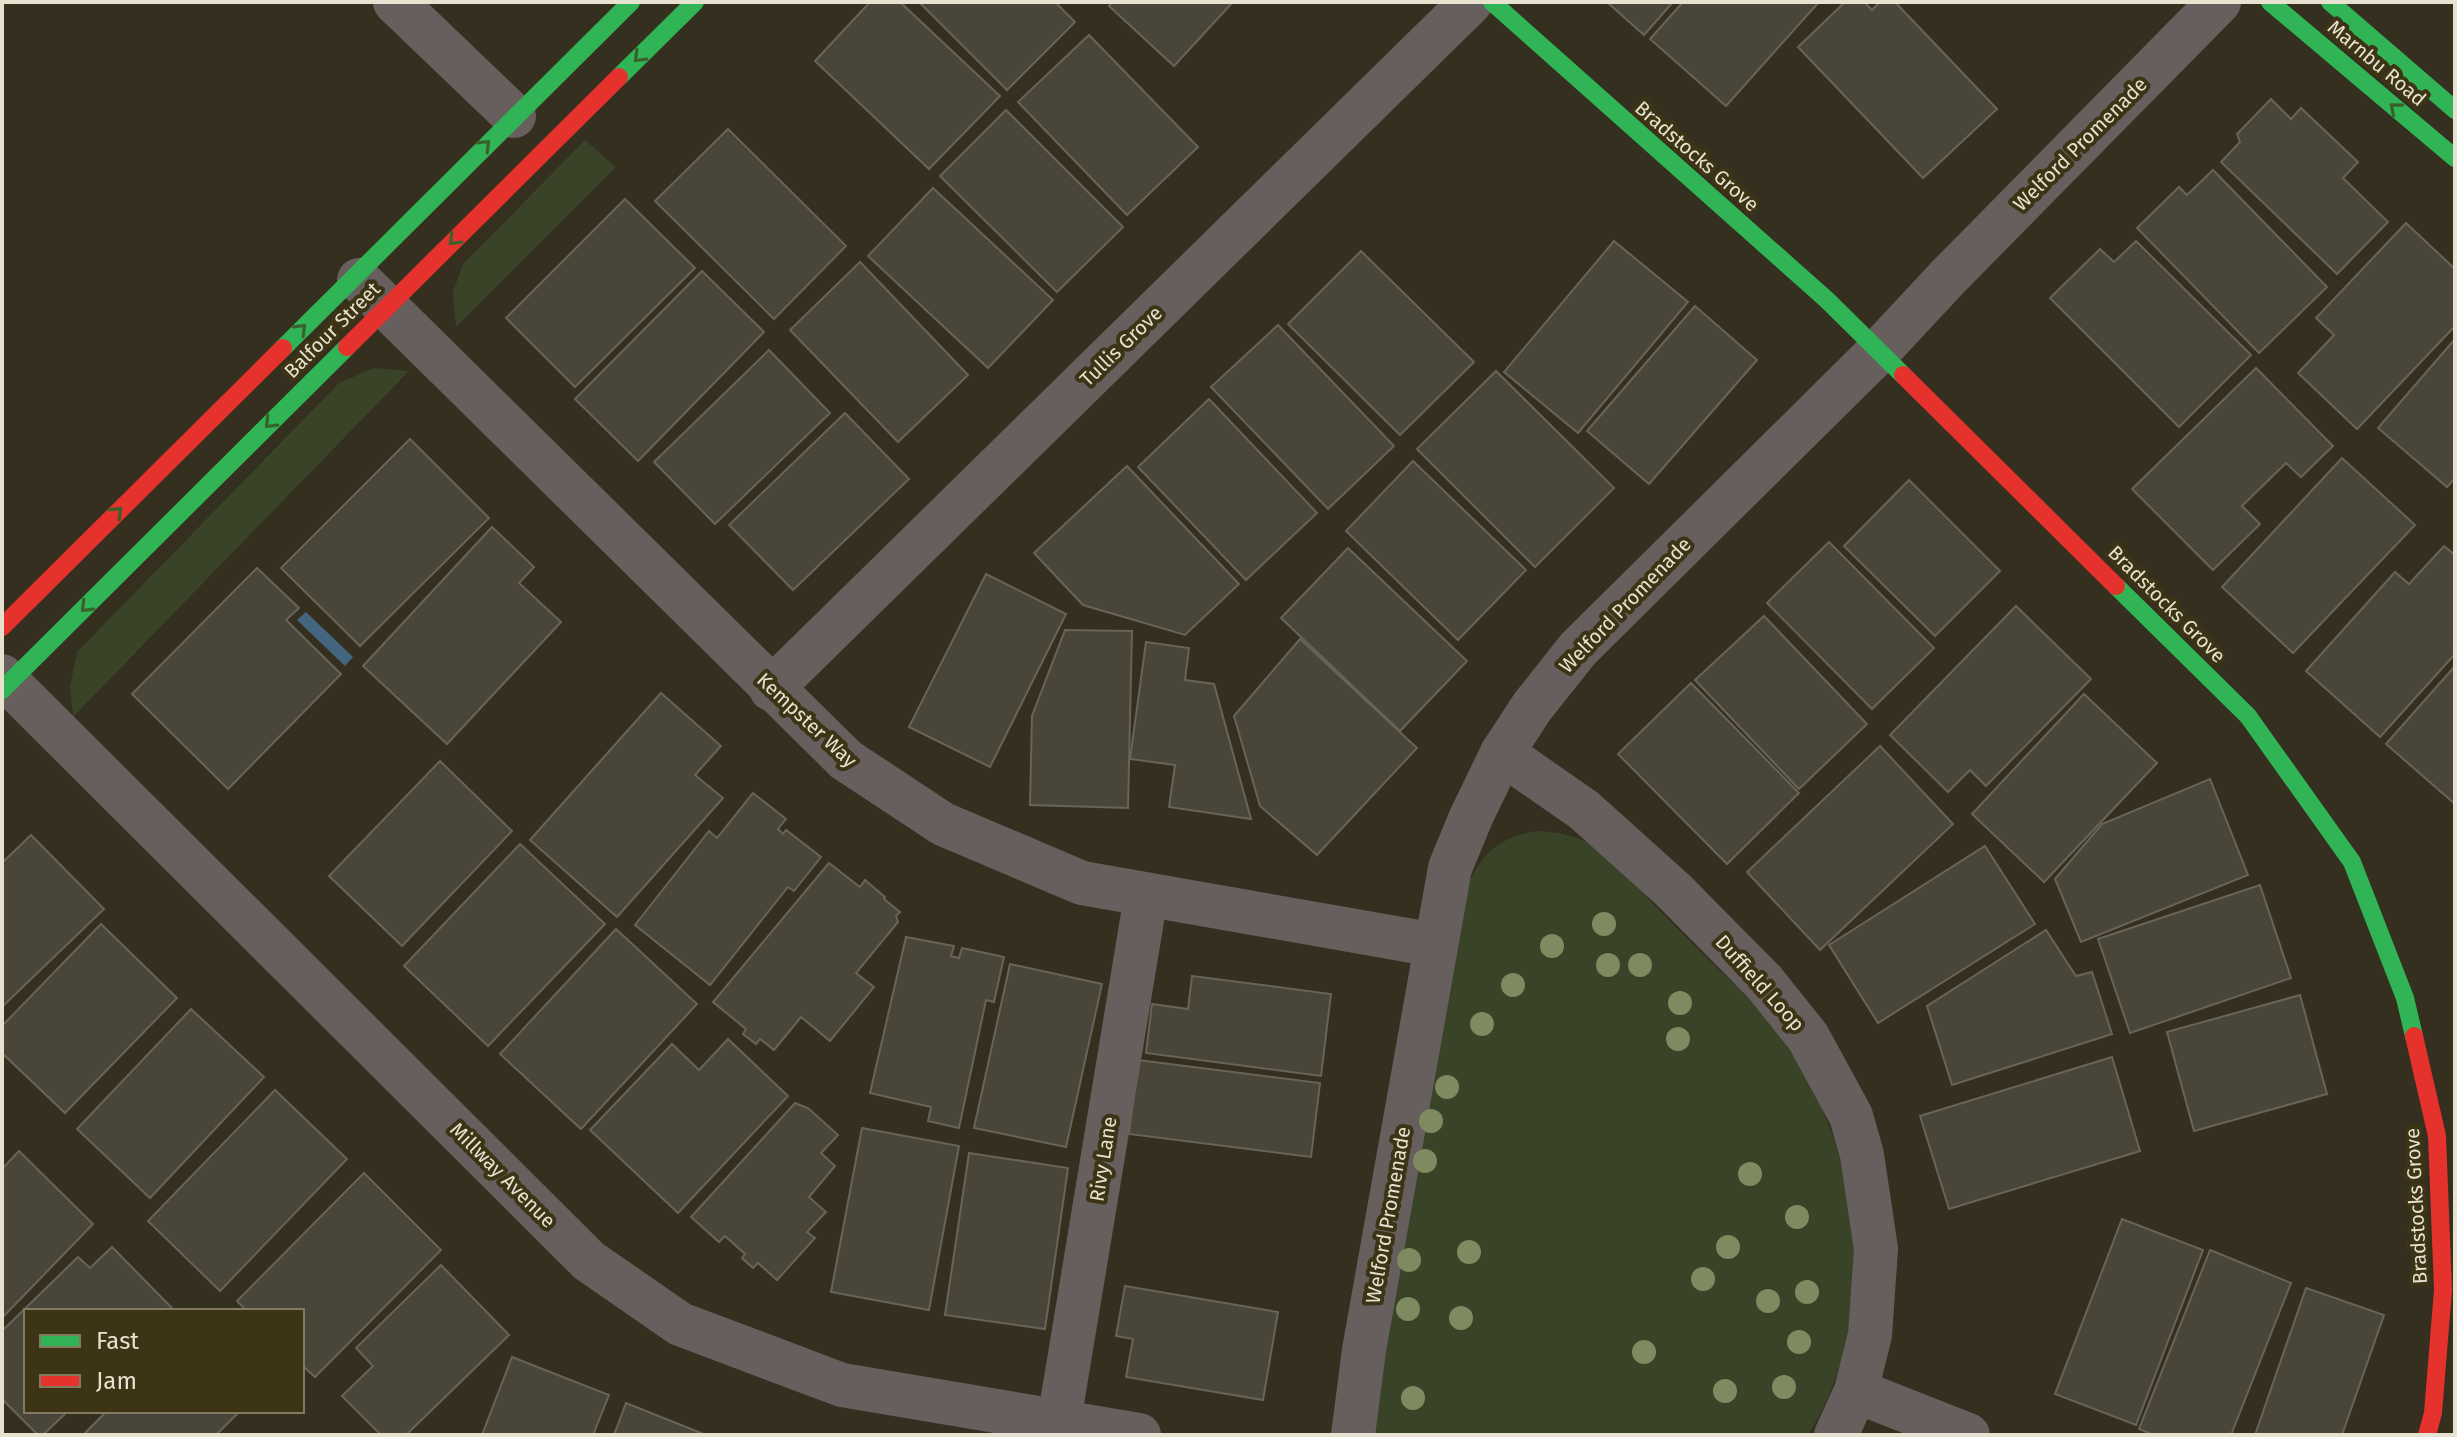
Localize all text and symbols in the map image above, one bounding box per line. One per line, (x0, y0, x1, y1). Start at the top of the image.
street label: Marnbu Road (2323, 15, 2431, 111)
one-way arrow (634, 48, 648, 62)
street label: Welford Promenade (2008, 72, 2152, 216)
street label: Bradstocks Grove (1630, 96, 1764, 216)
one-way arrow (2390, 103, 2405, 118)
one-way arrow (476, 140, 490, 154)
one-way arrow (449, 231, 463, 245)
street label: Balfour Street (279, 276, 386, 383)
street label: Tullis Grove (1075, 301, 1167, 391)
one-way arrow (292, 324, 306, 338)
one-way arrow (264, 414, 279, 428)
one-way arrow (108, 507, 122, 521)
street label: Welford Promenade (1554, 532, 1696, 678)
street label: Bradstocks Grove (2103, 540, 2231, 668)
one-way arrow (81, 597, 95, 612)
street label: Kempster Way (752, 668, 862, 773)
street label: Duffield Loop (1710, 930, 1810, 1036)
street label: Rivy Lane (1084, 1115, 1122, 1203)
street label: Millway Avenue (445, 1117, 561, 1233)
street label: Welford Promenade (1361, 1125, 1415, 1305)
street label: Bradstocks Grove (2400, 1127, 2432, 1285)
legend (24, 1309, 304, 1413)
text: Fast (96, 1327, 139, 1355)
text: Jam (96, 1367, 137, 1395)

